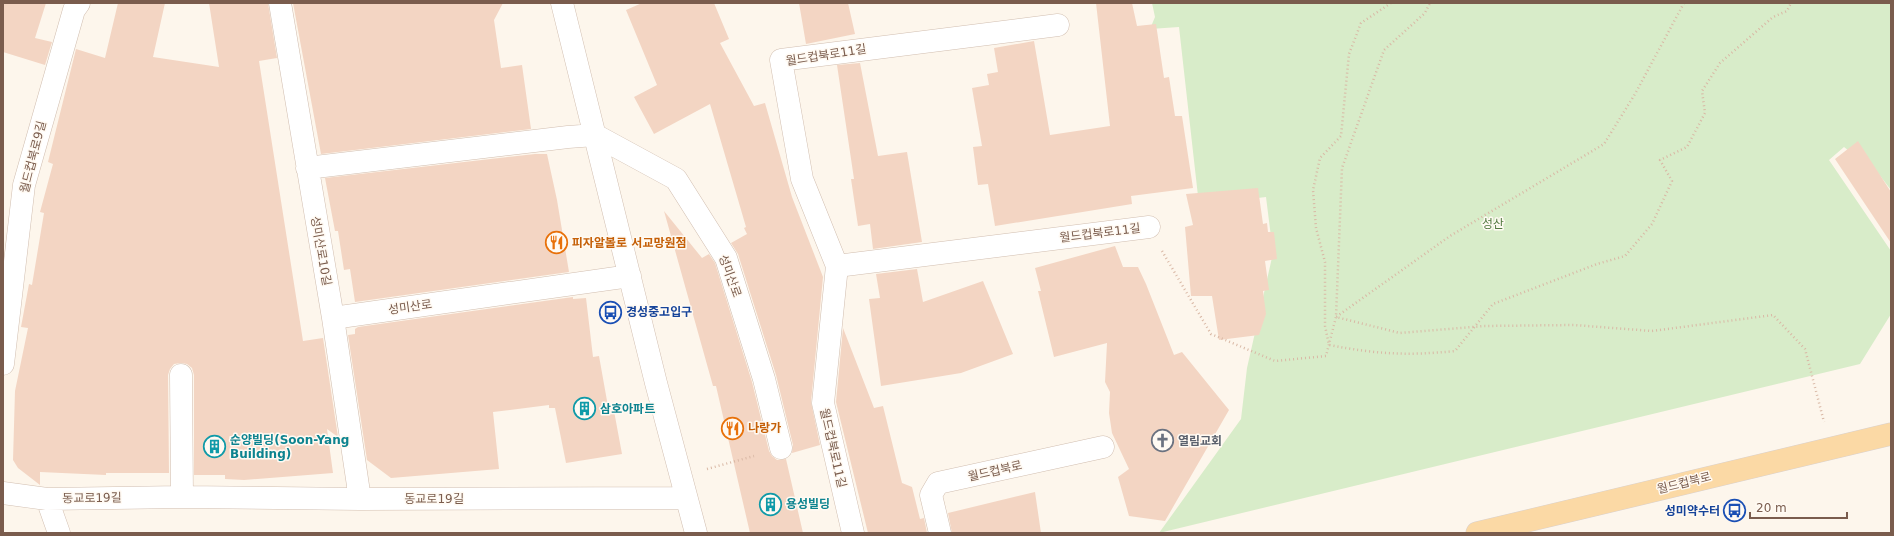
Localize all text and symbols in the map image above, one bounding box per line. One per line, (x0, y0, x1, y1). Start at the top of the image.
street label: 월드컵북로11길 (785, 42, 867, 68)
street label: 월드컵북로9길 (17, 119, 49, 195)
street label: 성미산로10길 (308, 215, 334, 287)
park label: 성산 (1482, 217, 1504, 231)
street label: 월드컵북로11길 (1059, 221, 1141, 245)
restaurant icon: 피자알볼로 서교망원점 (543, 230, 569, 256)
place label: 피자알볼로 서교망원점 (572, 236, 687, 250)
street label: 성미산로 (716, 253, 744, 299)
street label: 성미산로 (387, 297, 433, 317)
bus stop icon: 경성중고입구 (598, 299, 624, 325)
place label: 경성중고입구 (626, 305, 692, 319)
building icon: 삼호아파트 (571, 396, 597, 422)
place label: 삼호아파트 (600, 402, 655, 416)
street label: 월드컵북로11길 (817, 407, 849, 489)
restaurant icon: 나랑가 (719, 415, 745, 441)
place label: 나랑가 (748, 421, 781, 435)
church icon: 열림교회 (1150, 428, 1176, 454)
place label: 순양빌딩(Soon-Yang Building) (230, 433, 349, 461)
building icon: 순양빌딩(Soon-Yang Building) (202, 434, 228, 460)
place label: 열림교회 (1178, 434, 1222, 448)
street label: 월드컵북로 (967, 458, 1023, 484)
street label: 월드컵북로 (1656, 470, 1712, 496)
street label: 동교로19길 (62, 490, 122, 506)
building icon: 용성빌딩 (757, 491, 783, 517)
street label: 동교로19길 (404, 492, 464, 506)
scale bar (1750, 494, 1847, 520)
place label: 용성빌딩 (786, 497, 830, 511)
bus stop icon: 성미약수터 (1722, 498, 1748, 524)
text: 20 m (1756, 501, 1787, 515)
place label: 성미약수터 (1665, 504, 1720, 518)

